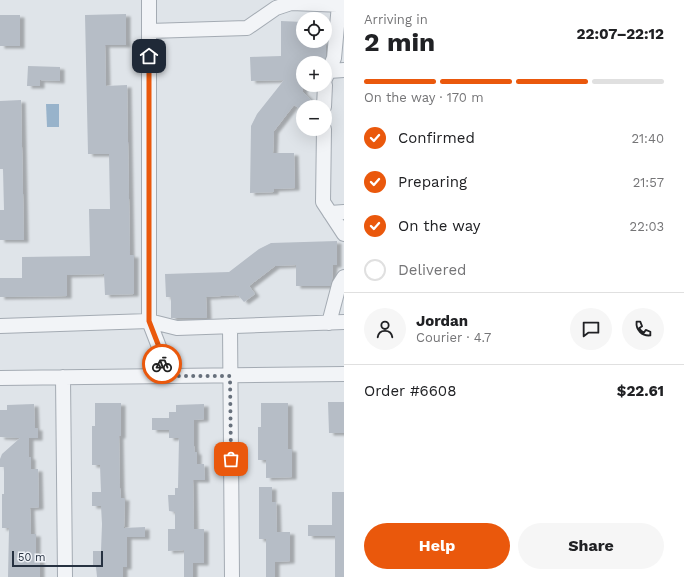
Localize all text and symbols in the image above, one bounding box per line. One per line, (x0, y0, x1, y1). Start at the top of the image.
map controls (296, 12, 332, 136)
button: locate (296, 12, 332, 48)
text: Arriving in (364, 12, 428, 27)
text: 22:07–22:12 (577, 25, 664, 43)
text: 2 min (364, 27, 435, 57)
pin (132, 39, 166, 73)
icon: home (138, 45, 160, 67)
button: + (296, 56, 332, 92)
text: On the way · 170 m (364, 90, 484, 105)
button: − (296, 100, 332, 136)
icon: check (364, 127, 386, 149)
text: Confirmed (398, 129, 475, 147)
text: 21:40 (631, 131, 664, 146)
icon: check (364, 171, 386, 193)
text: Preparing (398, 173, 467, 191)
text: 21:57 (633, 175, 664, 190)
icon: check (364, 215, 386, 237)
text: On the way (398, 217, 480, 235)
text: 22:03 (630, 219, 664, 234)
text: Delivered (398, 261, 466, 279)
button: person (364, 308, 406, 350)
button: chat (570, 308, 612, 350)
button: phone (622, 308, 664, 350)
text: Jordan (416, 312, 468, 330)
text: Courier · 4.7 (416, 330, 491, 345)
courier (142, 344, 182, 384)
icon: bike (151, 353, 173, 375)
text: Order #6608 (364, 382, 456, 400)
text: $22.61 (617, 382, 664, 400)
pin (214, 442, 248, 476)
icon: bag (220, 448, 242, 470)
button: Help (364, 523, 510, 569)
button: Share (518, 523, 664, 569)
scale bar (12, 549, 103, 568)
text: 50 m (18, 551, 45, 564)

